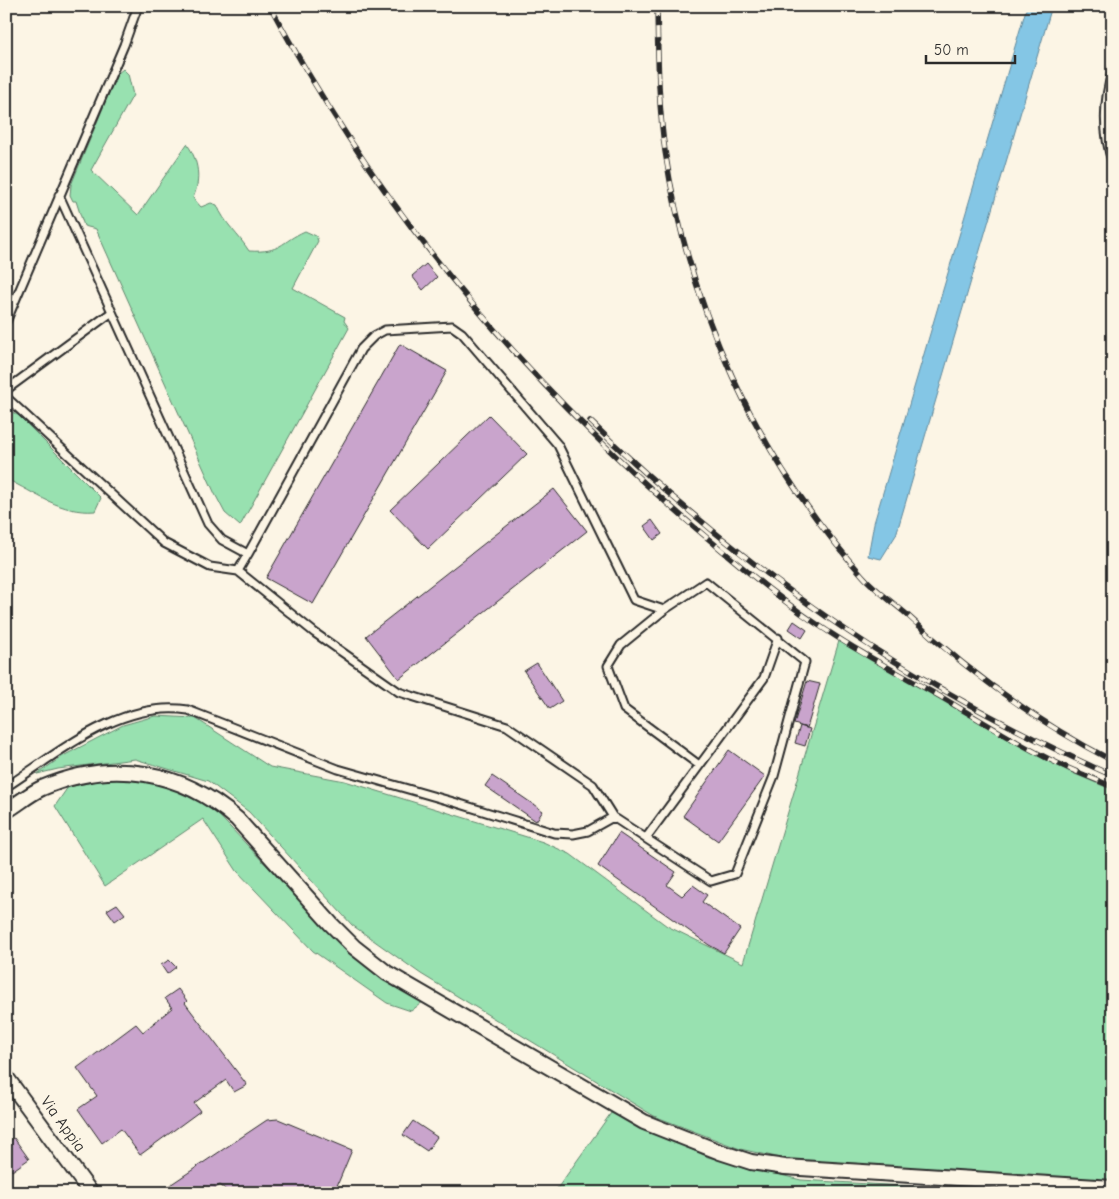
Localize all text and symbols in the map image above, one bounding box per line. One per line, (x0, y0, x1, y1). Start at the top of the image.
scale bar (926, 32, 1015, 64)
text: 50 m (934, 41, 969, 59)
street label: Via Appia (37, 1093, 89, 1155)

